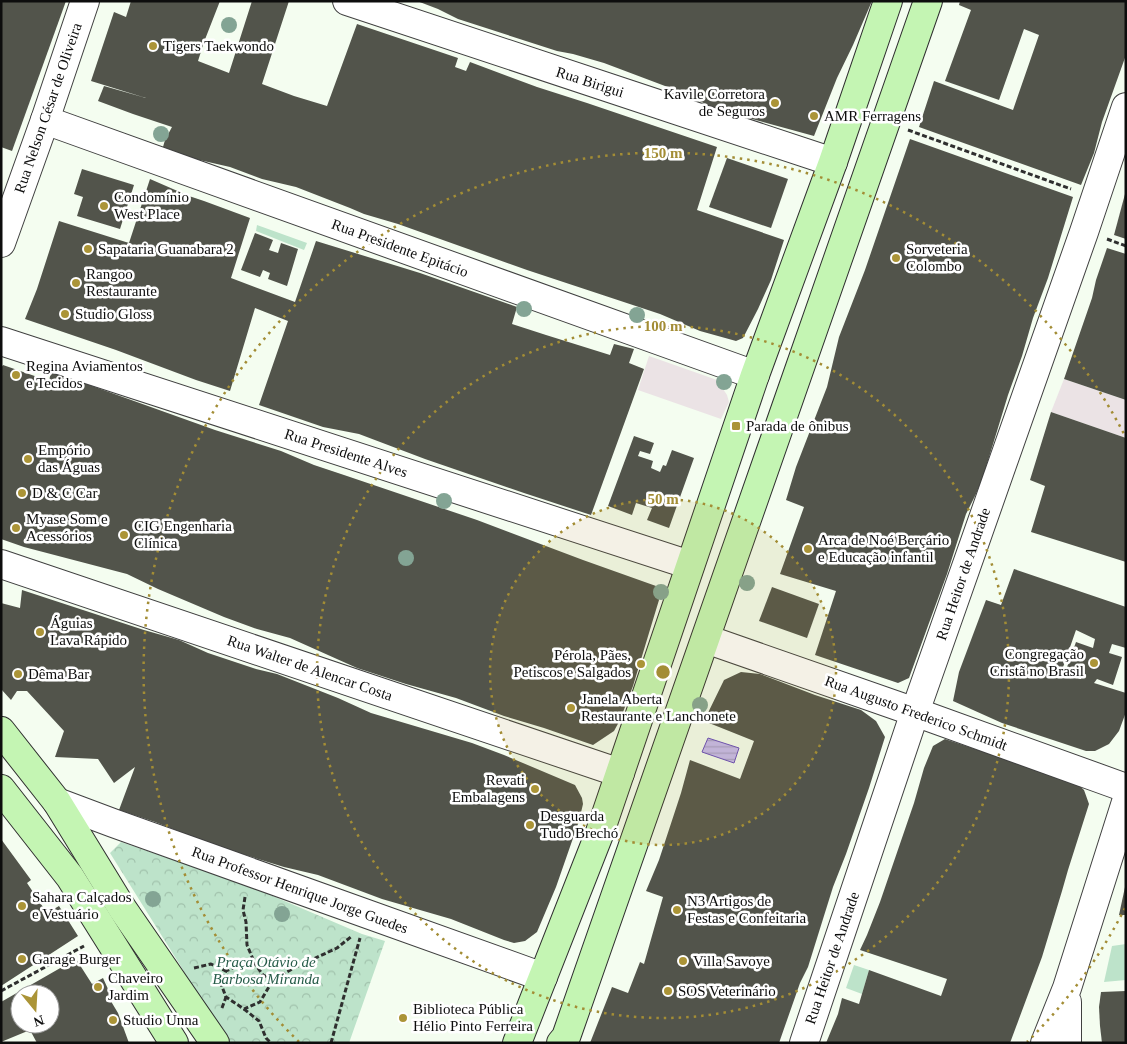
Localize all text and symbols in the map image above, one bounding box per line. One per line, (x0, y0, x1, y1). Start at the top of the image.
street label: Rua Nelson César de Oliveira (11, 20, 85, 195)
place label: Tigers Taekwondo (163, 38, 274, 54)
marker: Tigers Taekwondo (147, 40, 159, 52)
street label: Rua Birigui (554, 64, 626, 100)
place label: Kavile Corretora de Seguros (664, 86, 765, 119)
marker: Kavile Corretora de Seguros (769, 97, 781, 109)
place label: AMR Ferragens (824, 108, 921, 124)
marker: AMR Ferragens (808, 110, 820, 122)
text: 150 m (644, 145, 683, 161)
place label: Condomínio West Place (114, 189, 189, 222)
marker: Condomínio West Place (98, 200, 110, 212)
street label: Rua Presidente Epitácio (330, 216, 470, 280)
place label: Sapataria Guanabara 2 (98, 241, 234, 257)
place label: Sorveteria Colombo (906, 241, 968, 274)
marker: Sapataria Guanabara 2 (82, 243, 94, 255)
marker: Sorveteria Colombo (890, 252, 902, 264)
place label: Rangoo Restaurante (86, 266, 157, 299)
marker: Rangoo Restaurante (70, 277, 82, 289)
place label: Studio Gloss (75, 306, 152, 322)
marker: Studio Gloss (59, 308, 71, 320)
text: 100 m (644, 318, 683, 334)
place label: Regina Aviamentos e Tecidos (26, 358, 143, 391)
marker: Regina Aviamentos e Tecidos (10, 369, 22, 381)
place label: Parada de ônibus (746, 418, 849, 434)
marker: Parada de ônibus (730, 420, 742, 432)
street label: Rua Presidente Alves (283, 426, 410, 480)
place label: Empório das Águas (38, 442, 100, 475)
marker: Empório das Águas (22, 453, 34, 465)
place label: D & C Car (32, 485, 97, 501)
marker: D & C Car (16, 487, 28, 499)
text: 50 m (647, 491, 679, 507)
street label: Rua Heitor de Andrade (933, 506, 993, 642)
place label: Myase Som e Acessórios (26, 511, 108, 544)
place label: CIG Engenharia Clínica (134, 518, 232, 551)
marker: Myase Som e Acessórios (10, 522, 22, 534)
marker: CIG Engenharia Clínica (118, 529, 130, 541)
place label: Arca de Noé Berçário e Educação infantil (818, 532, 949, 565)
marker: Arca de Noé Berçário e Educação infantil (802, 543, 814, 555)
place label: Águias Lava Rápido (50, 615, 127, 648)
marker: Águias Lava Rápido (34, 626, 46, 638)
street label: Rua Walter de Alencar Costa (225, 632, 395, 704)
place label: Congregação Cristã no Brasil (990, 646, 1084, 679)
place label: Pérola, Pães, Petiscos e Salgados (514, 647, 631, 680)
marker: Congregação Cristã no Brasil (1088, 657, 1100, 669)
marker: Pérola, Pães, Petiscos e Salgados (635, 658, 647, 670)
centre of rings (654, 663, 672, 681)
place label: Dêma Bar (28, 666, 89, 682)
marker: Dêma Bar (12, 668, 24, 680)
street label: Rua Augusto Frederico Schmidt (823, 672, 1010, 754)
place label: Janela Aberta Restaurante e Lanchonete (581, 691, 736, 724)
marker: Janela Aberta Restaurante e Lanchonete (565, 702, 577, 714)
place label: Revati Embalagens (452, 772, 525, 805)
marker: Revati Embalagens (529, 783, 541, 795)
place label: Desguarda Tudo Brechó (540, 808, 618, 841)
marker: Desguarda Tudo Brechó (524, 819, 536, 831)
street label: Rua Professor Henrique Jorge Guedes (190, 843, 410, 937)
place label: Sahara Calçados e Vestuário (32, 889, 132, 922)
street label: Rua Heitor de Andrade (802, 890, 862, 1026)
place label: N3 Artigos de Festas e Confeitaria (687, 893, 806, 926)
marker: Sahara Calçados e Vestuário (16, 900, 28, 912)
marker: N3 Artigos de Festas e Confeitaria (671, 904, 683, 916)
place label: Garage Burger (32, 951, 120, 967)
marker: Garage Burger (16, 953, 28, 965)
place label: Villa Savoye (693, 953, 770, 969)
park label: Praça Otávio de Barbosa Miranda (212, 954, 320, 987)
marker: Villa Savoye (677, 955, 689, 967)
place label: Chaveiro Jardim (108, 970, 163, 1003)
marker: Chaveiro Jardim (92, 981, 104, 993)
place label: SOS Veterinário (678, 983, 776, 999)
north arrow (10, 984, 60, 1034)
marker: SOS Veterinário (662, 985, 674, 997)
place label: Biblioteca Pública Hélio Pinto Ferreira (413, 1001, 533, 1034)
text: N (32, 1012, 46, 1030)
place label: Studio Unna (123, 1012, 199, 1028)
marker: Biblioteca Pública Hélio Pinto Ferreira (397, 1012, 409, 1024)
marker: Studio Unna (107, 1014, 119, 1026)

